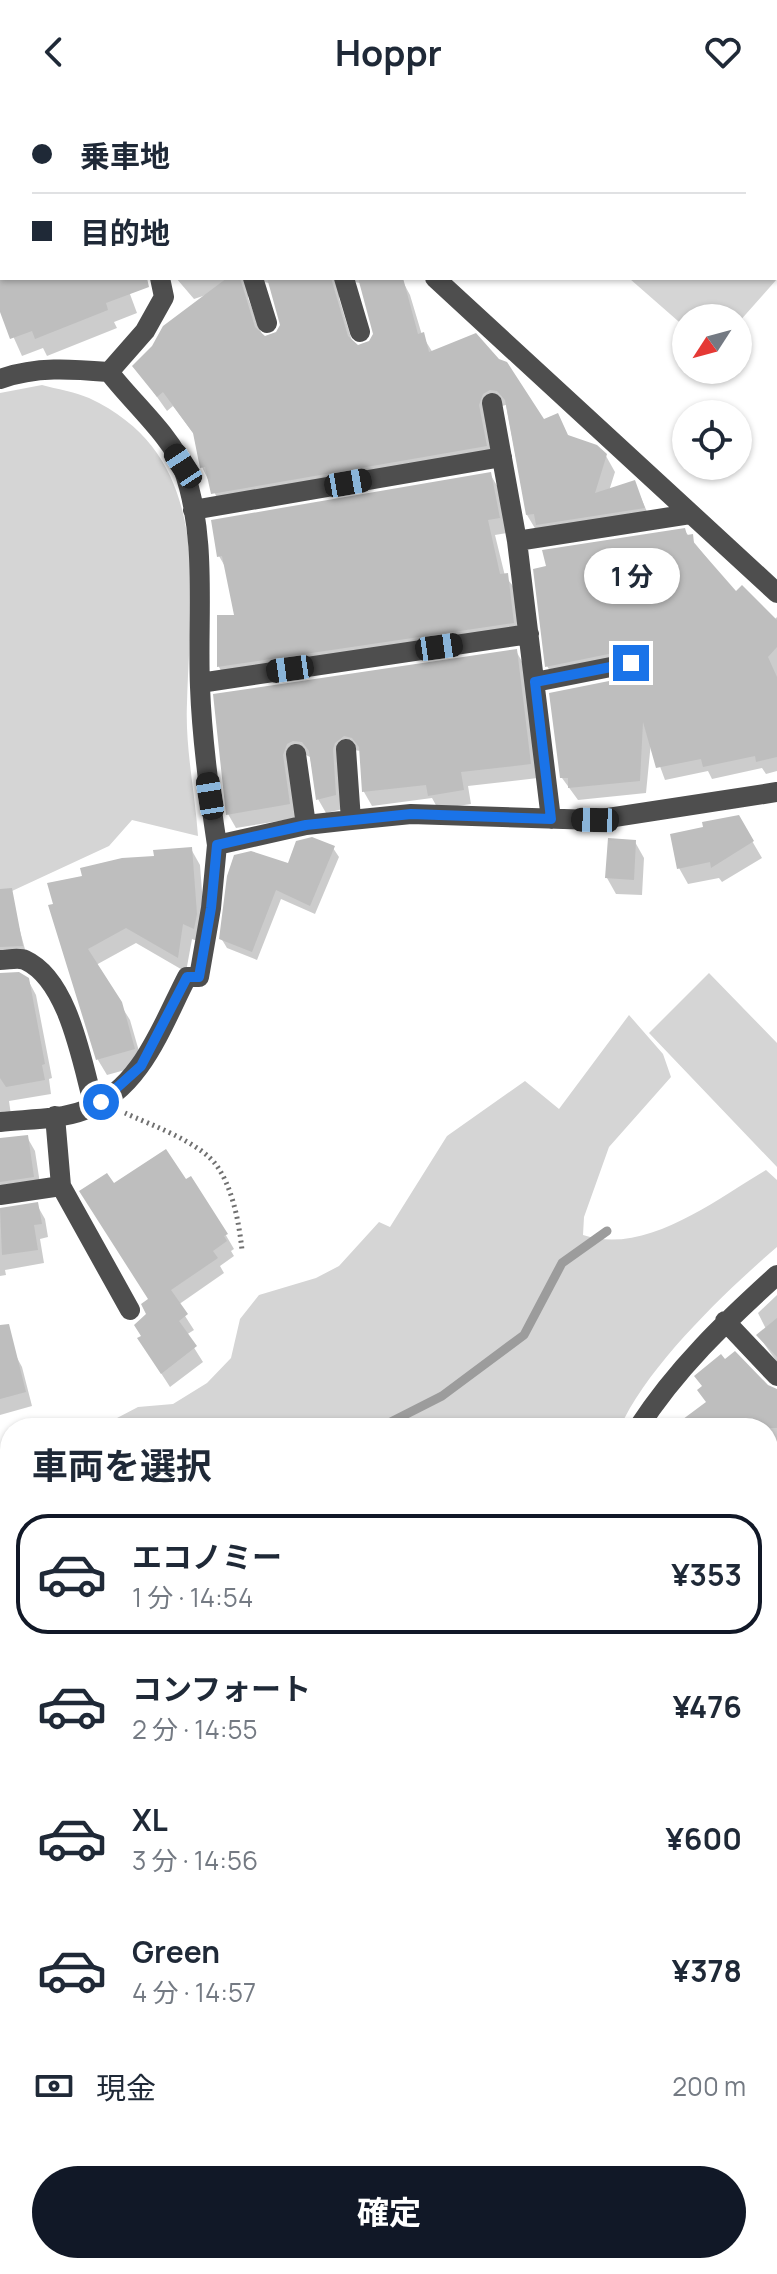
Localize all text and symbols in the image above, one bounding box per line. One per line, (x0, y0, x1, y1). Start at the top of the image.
text: Hoppr (335, 28, 442, 77)
icon: back (32, 30, 76, 74)
icon: heart (701, 30, 745, 74)
text: 乗車地 (80, 135, 170, 176)
text: 目的地 (80, 212, 170, 253)
north arrow (672, 304, 752, 384)
map controls (672, 304, 752, 480)
button: locate (672, 400, 752, 480)
car (160, 439, 206, 493)
car (322, 467, 374, 499)
callout: 1 分 (583, 547, 679, 603)
text: 1 分 (611, 558, 653, 594)
car (414, 632, 464, 662)
route end (613, 645, 649, 681)
car (265, 654, 315, 684)
car (194, 770, 226, 822)
car (571, 808, 619, 832)
route start (83, 1084, 119, 1120)
text: 車両を選択 (32, 1441, 212, 1490)
text: エコノミー (132, 1536, 282, 1577)
icon: car (36, 1538, 108, 1610)
text: ¥353 (671, 1554, 742, 1595)
text: 1 分 · 14:54 (132, 1579, 253, 1615)
text: コンフォート (132, 1668, 311, 1709)
icon: car (36, 1670, 108, 1742)
text: ¥476 (673, 1686, 742, 1727)
text: 2 分 · 14:55 (132, 1711, 258, 1747)
text: XL (132, 1799, 168, 1840)
icon: car (36, 1802, 108, 1874)
text: ¥600 (666, 1818, 742, 1859)
text: 3 分 · 14:56 (132, 1842, 258, 1878)
text: Green (132, 1931, 220, 1972)
icon: car (36, 1934, 108, 2006)
text: ¥378 (672, 1950, 742, 1991)
text: 4 分 · 14:57 (132, 1974, 256, 2010)
icon: cash (32, 2064, 76, 2108)
text: 現金 (96, 2067, 156, 2108)
text: 200 m (672, 2068, 746, 2104)
button: 確定 (32, 2166, 746, 2258)

